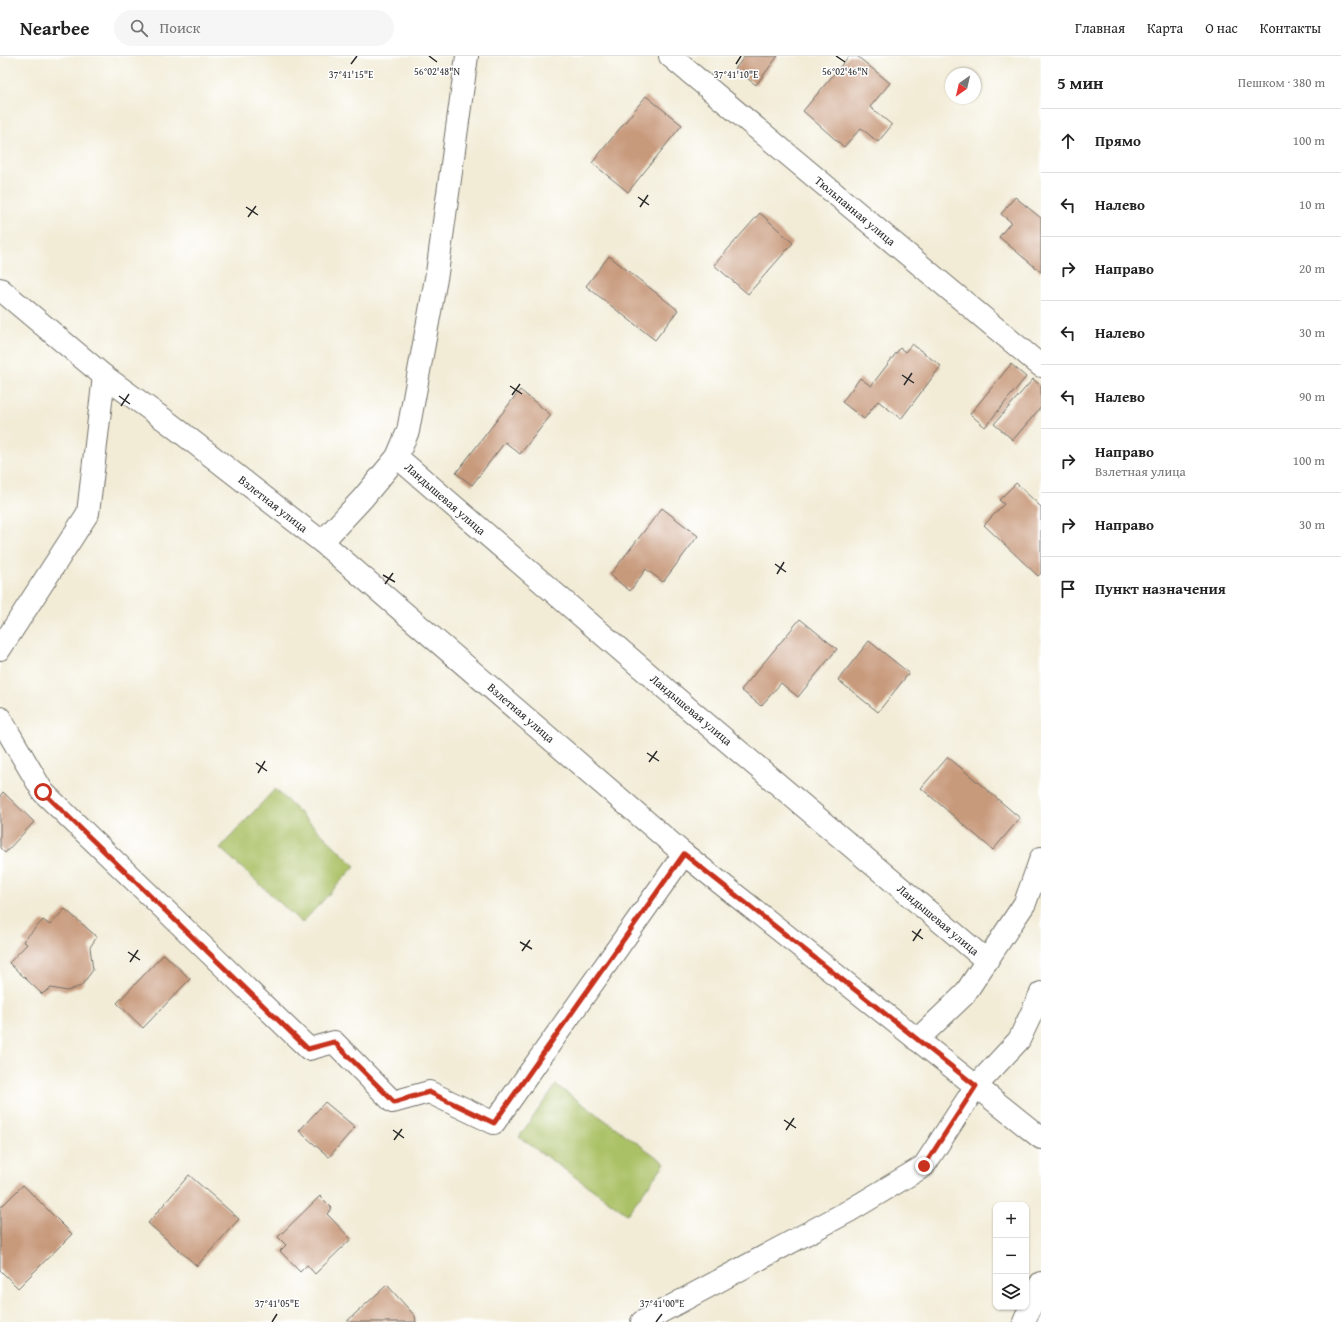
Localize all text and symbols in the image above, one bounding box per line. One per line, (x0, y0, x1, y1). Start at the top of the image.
search box (114, 10, 394, 46)
text: Nearbee (20, 14, 90, 42)
icon: search (128, 17, 150, 39)
text: Поиск (160, 17, 200, 38)
text: Главная (1075, 18, 1125, 38)
text: Карта (1147, 18, 1183, 38)
text: О нас (1205, 18, 1238, 38)
text: Контакты (1260, 18, 1321, 38)
text: 56°02'48"N (414, 64, 460, 79)
text: 56°02'46"N (822, 64, 868, 79)
text: 37°41'15"E (329, 67, 373, 82)
text: 37°41'10"E (714, 67, 758, 82)
north arrow (945, 68, 981, 104)
text: 5 мин (1057, 70, 1103, 95)
text: Пешком · 380 m (1238, 73, 1325, 92)
icon: ahead (1057, 130, 1079, 152)
text: Прямо (1095, 130, 1141, 151)
text: 100 m (1293, 131, 1325, 150)
street label: Тюльпанная улица (811, 172, 900, 250)
icon: left (1057, 194, 1079, 216)
text: Налево (1095, 194, 1145, 215)
text: 10 m (1299, 195, 1325, 214)
icon: right (1057, 258, 1079, 280)
text: Направо (1095, 258, 1154, 279)
text: 20 m (1299, 259, 1325, 278)
icon: left (1057, 322, 1079, 344)
text: Налево (1095, 322, 1145, 343)
text: 30 m (1299, 323, 1325, 342)
icon: left (1057, 386, 1079, 408)
text: Налево (1095, 386, 1145, 407)
text: 90 m (1299, 387, 1325, 406)
text: Направо (1095, 441, 1154, 462)
icon: right (1057, 450, 1079, 472)
text: 100 m (1293, 451, 1325, 470)
street label: Ландышевая улица (401, 459, 490, 539)
text: Взлетная улица (1095, 462, 1186, 481)
street label: Взлетная улица (235, 471, 312, 536)
icon: right (1057, 514, 1079, 536)
text: Направо (1095, 514, 1154, 535)
text: 30 m (1299, 515, 1325, 534)
icon: arrive (1057, 578, 1079, 600)
text: Пункт назначения (1095, 578, 1226, 599)
street label: Ландышевая улица (647, 670, 736, 749)
street label: Взлетная улица (484, 679, 559, 747)
route start (34, 783, 52, 801)
street label: Ландышевая улица (894, 880, 983, 959)
route end (915, 1157, 933, 1175)
map controls (993, 1202, 1029, 1310)
button: + (993, 1202, 1029, 1238)
button: − (993, 1238, 1029, 1274)
button: layers (993, 1274, 1029, 1310)
text: 37°41'05"E (255, 1296, 299, 1311)
text: 37°41'00"E (640, 1296, 684, 1311)

